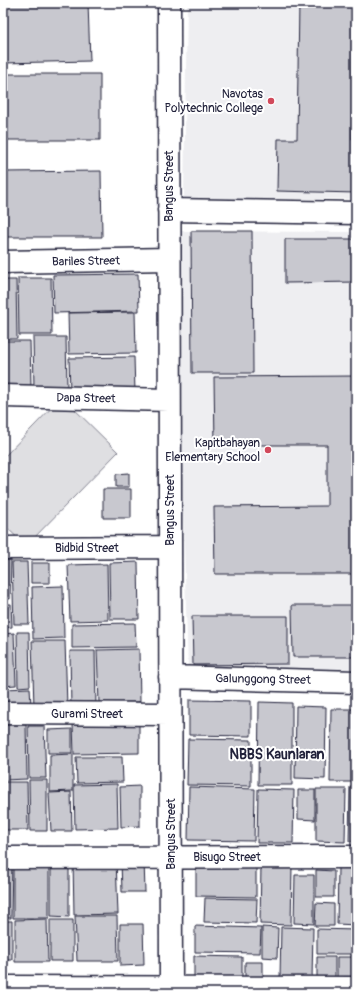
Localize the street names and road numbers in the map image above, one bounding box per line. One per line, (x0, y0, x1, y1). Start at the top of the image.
street label: Bangus Street (162, 150, 177, 222)
street label: Bariles Street (52, 253, 120, 270)
street label: Dapa Street (56, 390, 116, 407)
street label: Bangus Street (163, 474, 178, 546)
street label: Bidbid Street (55, 541, 119, 556)
street label: Galunggong Street (215, 671, 311, 688)
street label: Gurami Street (51, 707, 123, 722)
street label: Bangus Street (164, 798, 179, 870)
street label: Bisugo Street (193, 850, 261, 865)

